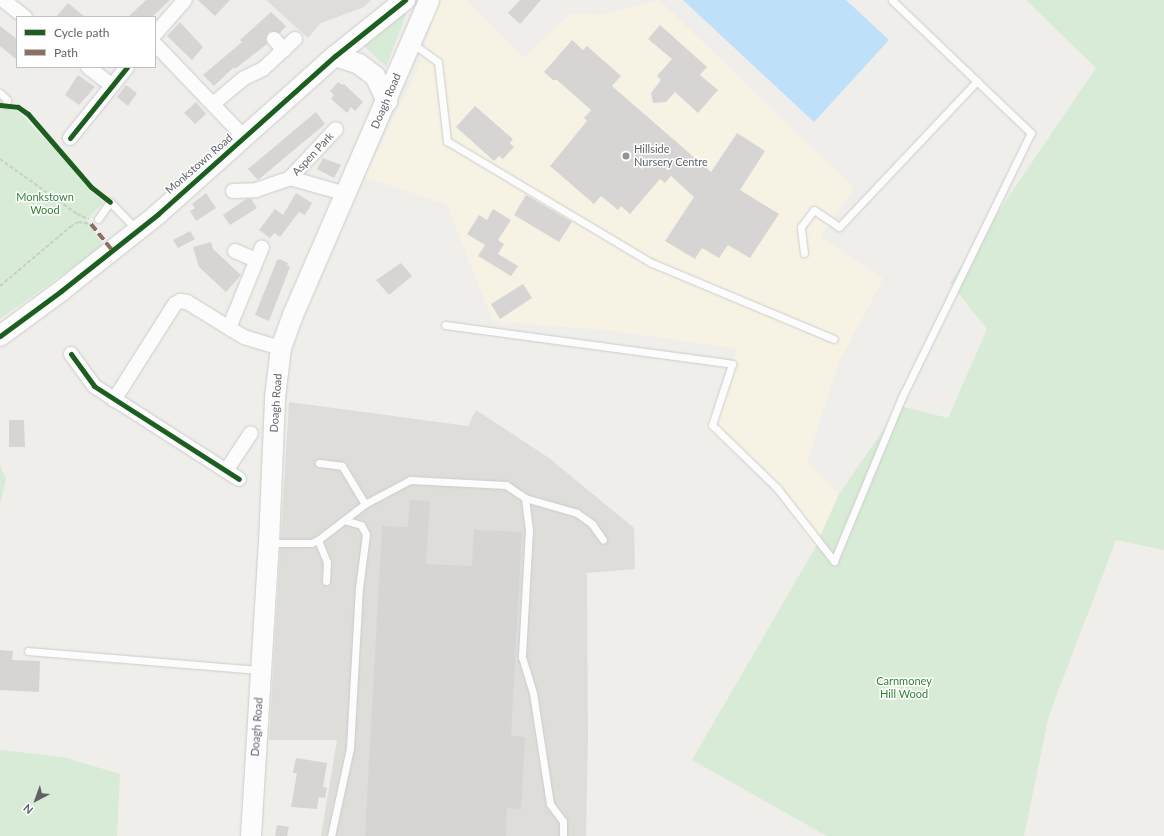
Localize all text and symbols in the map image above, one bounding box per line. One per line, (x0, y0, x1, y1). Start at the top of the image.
legend (16, 16, 156, 68)
text: Cycle path (54, 25, 109, 40)
text: Path (54, 45, 78, 60)
street label: Doagh Road (368, 71, 404, 131)
street label: Aspen Park (290, 130, 336, 178)
street label: Monkstown Road (163, 131, 235, 197)
place label: Hillside Nursery Centre (634, 143, 708, 169)
marker: Hillside Nursery Centre (621, 151, 631, 161)
park label: Monkstown Wood (16, 191, 74, 217)
street label: Doagh Road (267, 373, 285, 433)
park label: Carnmoney Hill Wood (876, 675, 932, 701)
street label: Doagh Road (248, 697, 266, 757)
north arrow (16, 780, 56, 820)
text: N (20, 802, 35, 817)

